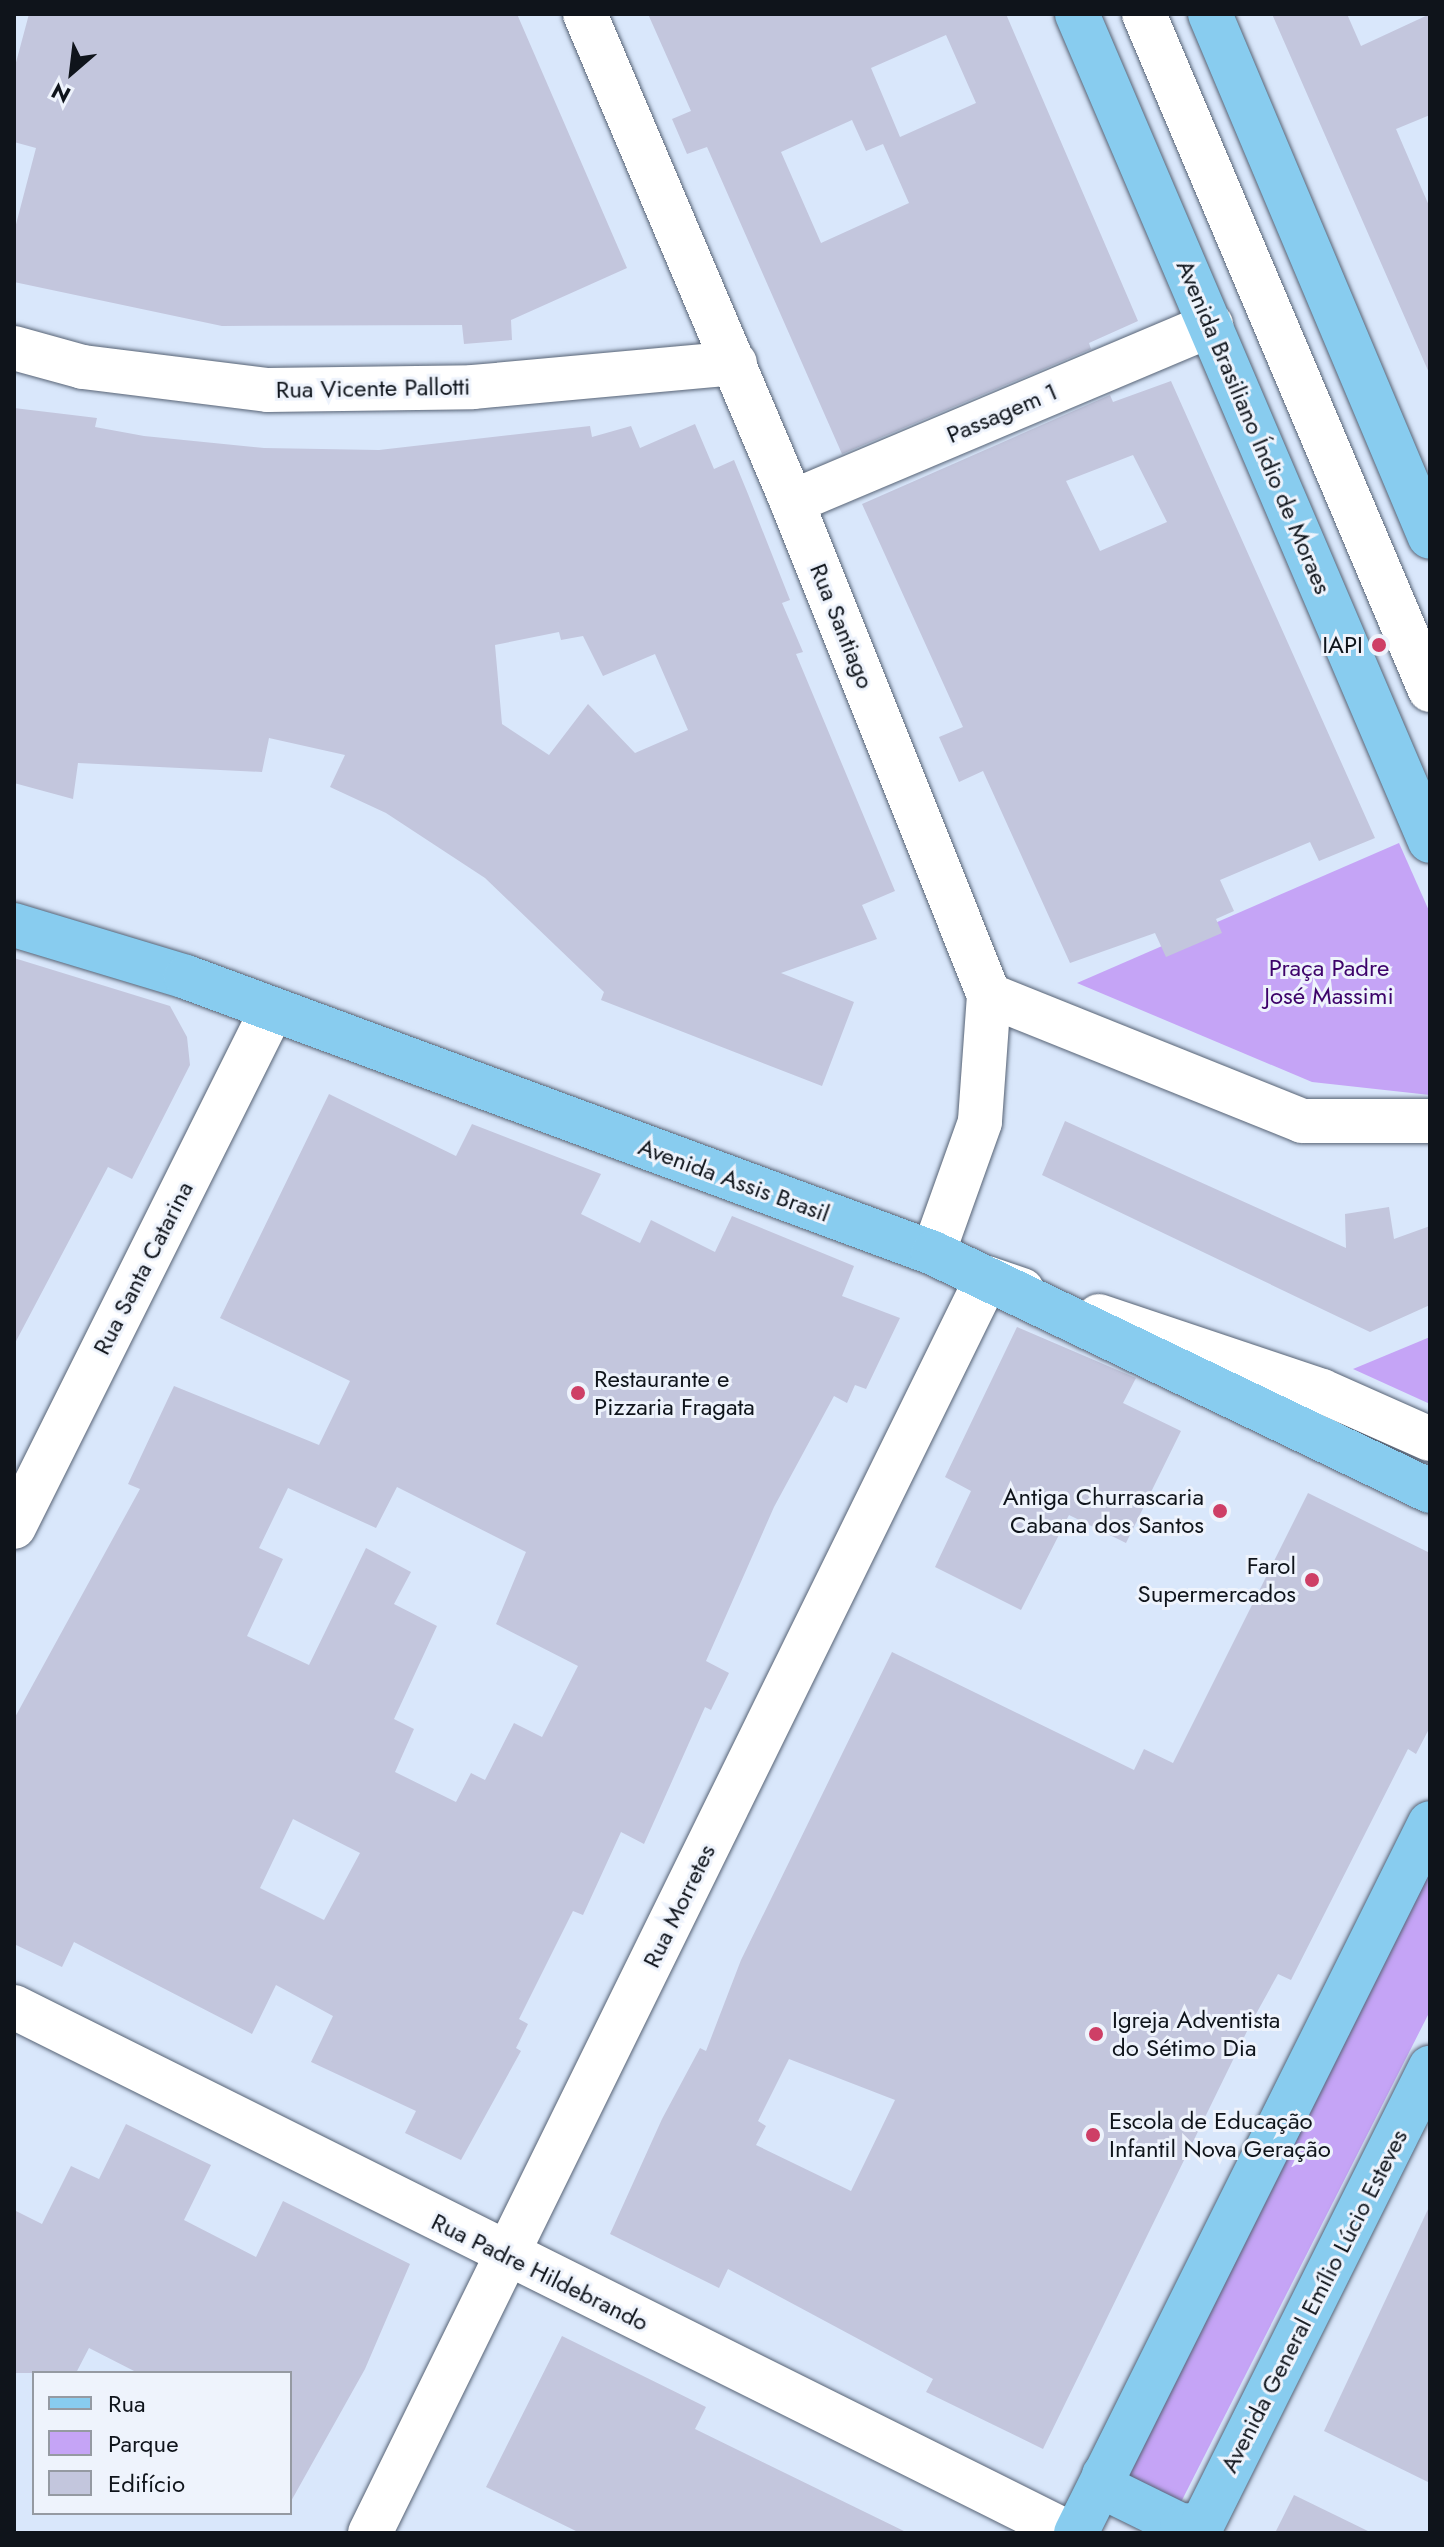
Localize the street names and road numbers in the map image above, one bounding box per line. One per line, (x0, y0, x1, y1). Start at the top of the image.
street label: Avenida Brasiliano Índio de Moraes (1170, 256, 1338, 598)
street label: Rua Vicente Pallotti (276, 372, 470, 404)
street label: Passagem 1 (942, 377, 1062, 449)
street label: Rua Santiago (804, 559, 880, 693)
street label: Avenida Assis Brasil (634, 1132, 834, 1228)
street label: Rua Santa Catarina (87, 1177, 199, 1359)
street label: Rua Morretes (637, 1840, 721, 1972)
street label: Avenida General Emílio Lúcio Esteves (1215, 2125, 1413, 2477)
street label: Rua Padre Hildebrando (427, 2207, 653, 2337)

